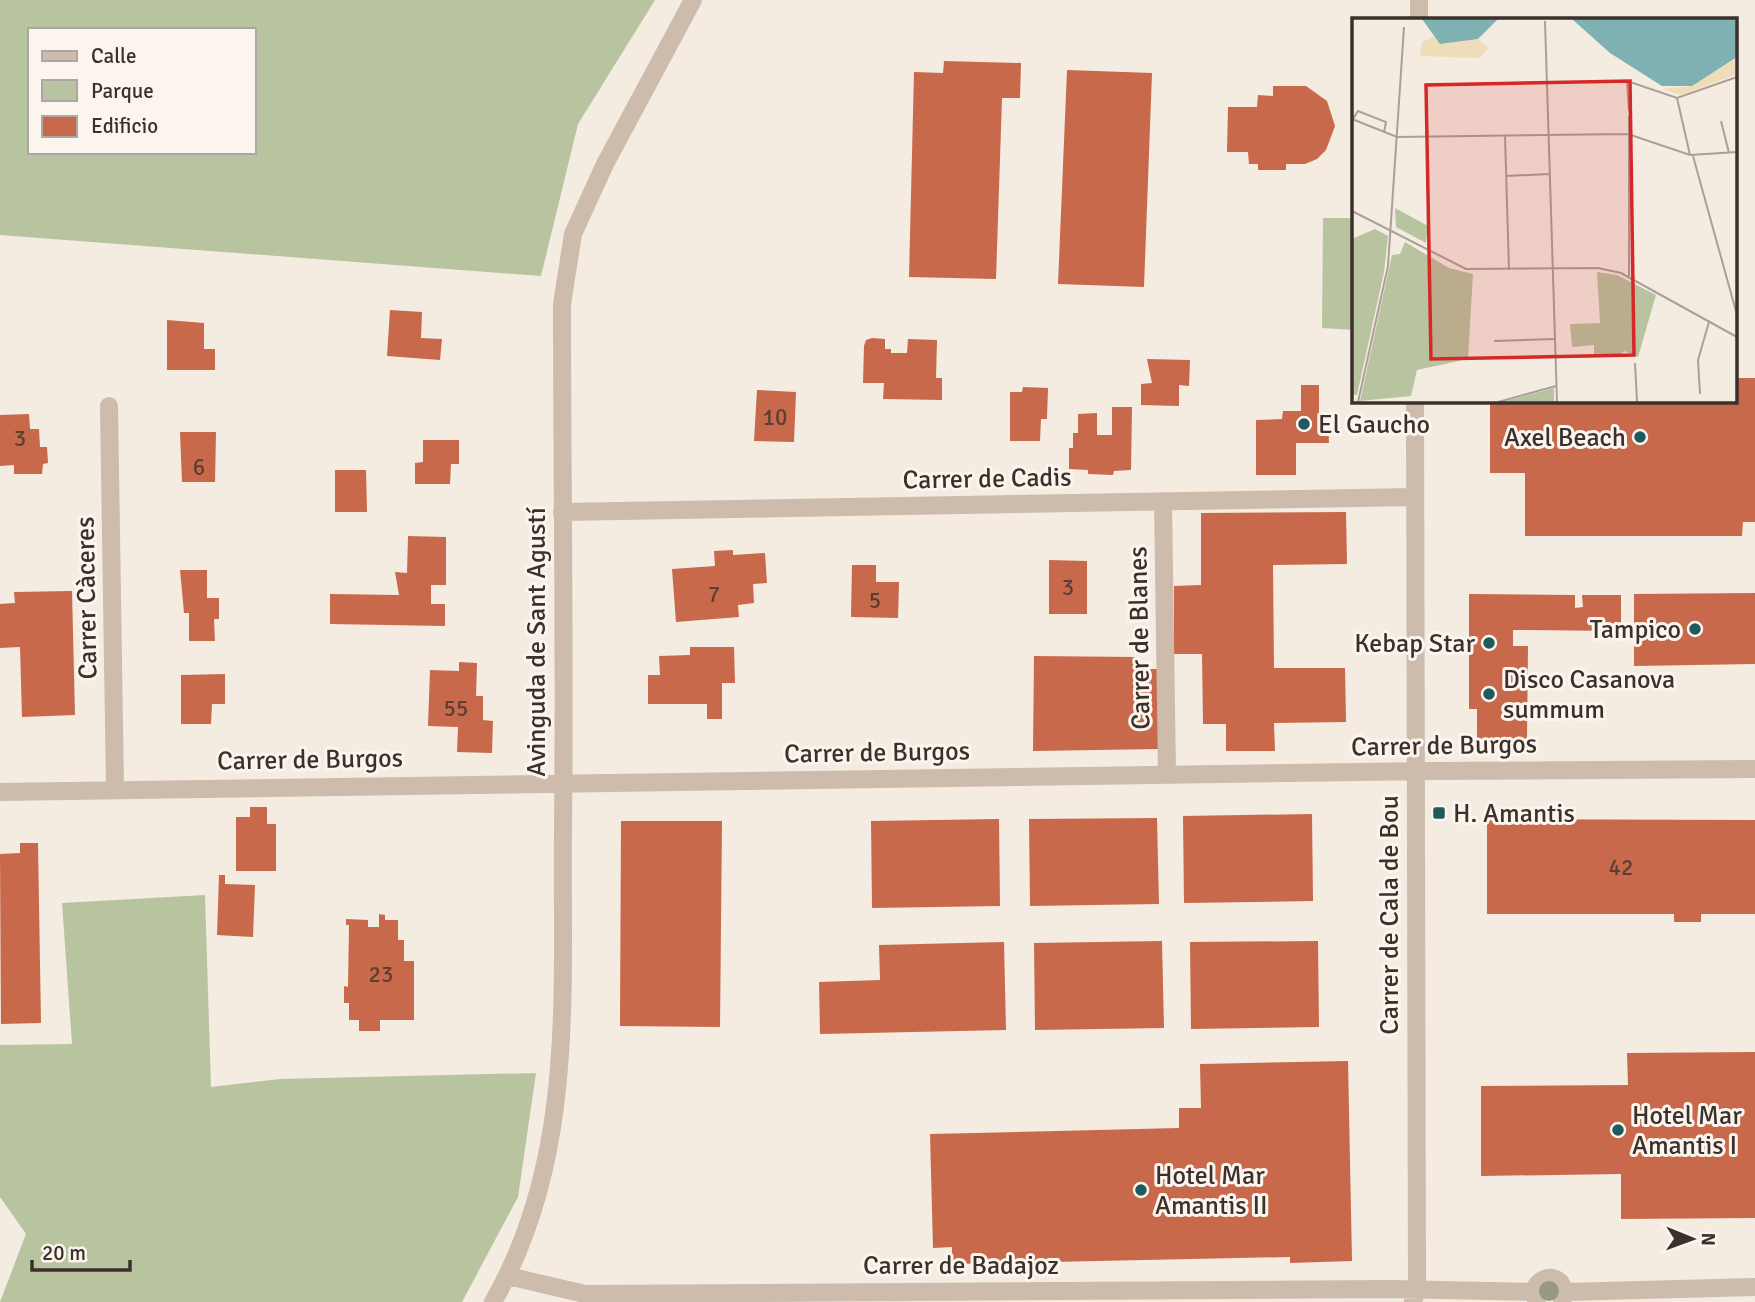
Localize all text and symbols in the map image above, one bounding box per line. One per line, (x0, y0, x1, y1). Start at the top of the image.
inset map (1352, 18, 1738, 402)
legend (28, 28, 256, 154)
text: Calle (91, 43, 137, 69)
text: Parque (91, 78, 154, 104)
text: Edificio (91, 113, 158, 139)
house number: 10 (763, 403, 787, 432)
place label: El Gaucho (1318, 409, 1430, 441)
marker: El Gaucho (1296, 416, 1312, 432)
place label: Axel Beach (1504, 422, 1626, 454)
house number: 3 (14, 424, 26, 453)
marker: Axel Beach (1632, 429, 1648, 445)
house number: 6 (193, 453, 205, 482)
street label: Carrer de Cadis (902, 462, 1072, 496)
street label: Avinguda de Sant Agustí (521, 507, 553, 777)
street label: Carrer Càceres (70, 516, 104, 680)
street label: Carrer de Blanes (1122, 546, 1158, 730)
house number: 3 (1062, 573, 1074, 602)
house number: 7 (708, 580, 720, 609)
house number: 5 (869, 586, 881, 615)
place label: Tampico (1590, 614, 1681, 646)
marker: Tampico (1687, 621, 1703, 637)
place label: Kebap Star (1354, 628, 1475, 660)
marker: Kebap Star (1481, 635, 1497, 651)
place label: Disco Casanova summum (1503, 664, 1675, 726)
marker: Disco Casanova summum (1481, 686, 1497, 702)
house number: 55 (444, 694, 468, 723)
street label: Carrer de Burgos (1351, 728, 1537, 764)
street label: Carrer de Burgos (784, 735, 970, 771)
street label: Carrer de Burgos (217, 742, 403, 778)
street label: Carrer de Cala de Bou (1374, 795, 1406, 1035)
place label: H. Amantis (1453, 798, 1575, 830)
marker: H. Amantis (1431, 805, 1447, 821)
house number: 42 (1609, 853, 1633, 882)
house number: 23 (369, 960, 393, 989)
place label: Hotel Mar Amantis I (1632, 1100, 1742, 1162)
marker: Hotel Mar Amantis I (1610, 1122, 1626, 1138)
place label: Hotel Mar Amantis II (1155, 1160, 1268, 1222)
marker: Hotel Mar Amantis II (1133, 1182, 1149, 1198)
north arrow (1657, 1204, 1727, 1274)
scale bar (32, 1228, 130, 1272)
text: N (1696, 1232, 1720, 1246)
text: 20 m (42, 1240, 86, 1266)
street label: Carrer de Badajoz (863, 1250, 1059, 1282)

